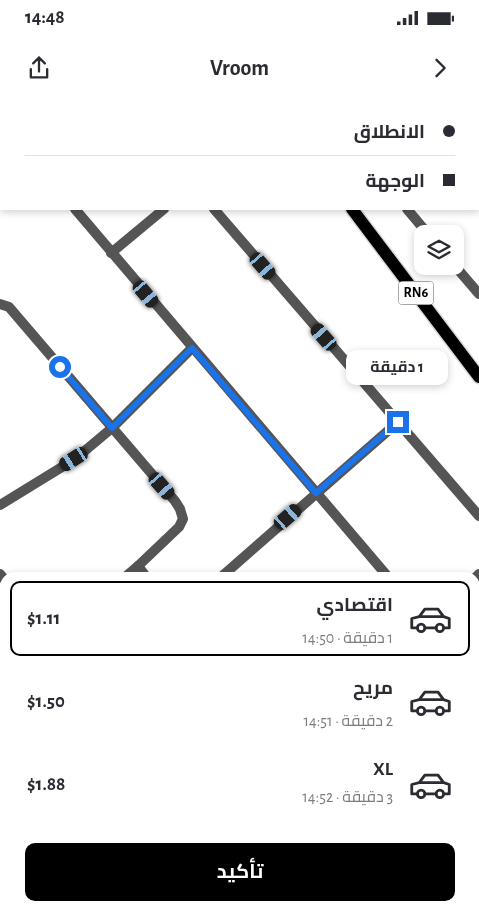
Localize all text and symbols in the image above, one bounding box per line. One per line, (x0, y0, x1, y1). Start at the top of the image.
text: 14:48 (25, 8, 65, 27)
icon: share (25, 54, 53, 82)
icon: forward (426, 54, 454, 82)
text: Vroom (210, 57, 269, 79)
text: الانطلاق (354, 123, 425, 142)
text: الوجهة (365, 172, 425, 191)
map controls (414, 225, 464, 275)
button: layers (414, 225, 464, 275)
car (247, 250, 278, 282)
car (130, 278, 161, 310)
road number: RN6 (398, 282, 434, 304)
car (308, 321, 339, 353)
callout: 1 دقيقة (347, 350, 449, 384)
route start (49, 356, 71, 378)
text: 1 دقيقة (370, 359, 424, 375)
route end (387, 411, 409, 433)
car (57, 445, 90, 473)
car (146, 470, 177, 502)
car (271, 501, 304, 533)
text: اقتصادي (317, 596, 393, 615)
icon: car (408, 596, 453, 641)
text: $1.11 (27, 609, 60, 628)
text: 1 دقيقة · 14:50 (302, 630, 393, 646)
text: مريح (353, 679, 393, 698)
icon: car (408, 679, 453, 724)
text: $1.50 (27, 692, 65, 711)
text: 2 دقيقة · 14:51 (303, 713, 393, 729)
text: XL (373, 760, 393, 779)
icon: car (408, 762, 453, 807)
text: $1.88 (27, 775, 65, 794)
text: 3 دقيقة · 14:52 (302, 789, 393, 805)
button: تأكيد (25, 843, 455, 901)

